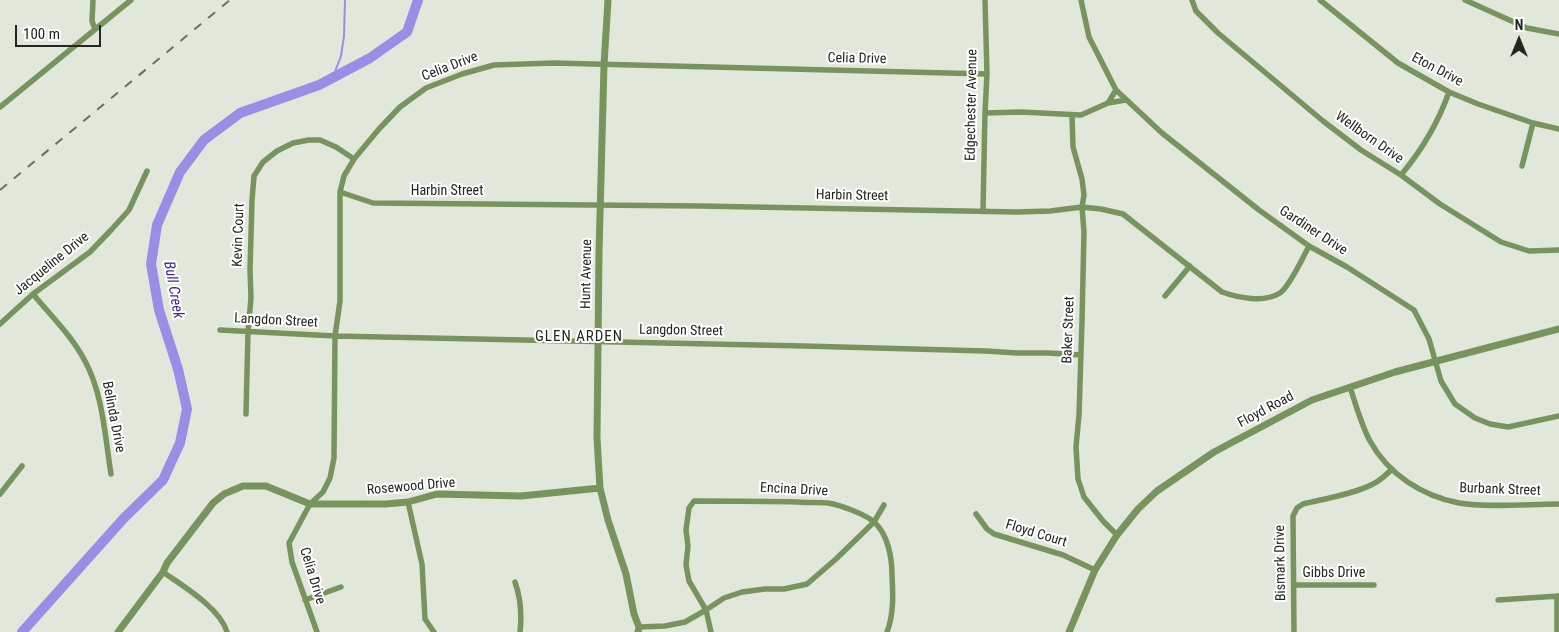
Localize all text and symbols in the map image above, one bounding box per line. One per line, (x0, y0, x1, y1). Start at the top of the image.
scale bar (18, 15, 104, 47)
north arrow (1494, 15, 1544, 65)
text: N (1515, 17, 1523, 33)
text: 100 m (23, 25, 60, 43)
street label: Celia Drive (420, 49, 480, 85)
street label: Edgechester Avenue (963, 49, 981, 161)
street label: Eton Drive (1408, 49, 1466, 91)
street label: Celia Drive (827, 50, 887, 68)
street label: Wellborn Drive (1332, 108, 1406, 168)
street label: Harbin Street (411, 183, 483, 199)
street label: Harbin Street (816, 187, 888, 205)
street label: Kevin Court (229, 203, 249, 267)
street label: Gardiner Drive (1276, 203, 1350, 259)
street label: Jacqueline Drive (11, 229, 93, 299)
street label: Hunt Avenue (578, 239, 596, 309)
water label: Bull Creek (159, 260, 187, 320)
street label: Baker Street (1059, 296, 1079, 364)
street label: Langdon Street (234, 310, 318, 332)
street label: Langdon Street (639, 322, 723, 340)
district label: GLEN ARDEN (534, 328, 624, 346)
street label: Belinda Drive (98, 380, 128, 454)
street label: Floyd Road (1235, 388, 1297, 432)
street label: Rosewood Drive (366, 475, 456, 499)
street label: Encina Drive (760, 480, 828, 500)
street label: Burbank Street (1459, 480, 1541, 500)
street label: Floyd Court (1003, 517, 1069, 551)
street label: Bismark Drive (1272, 525, 1290, 601)
street label: Celia Drive (295, 545, 329, 607)
street label: Gibbs Drive (1303, 565, 1365, 581)

